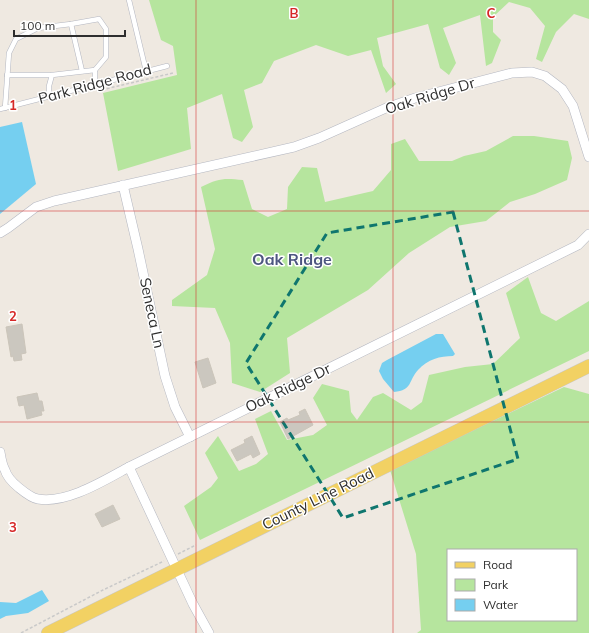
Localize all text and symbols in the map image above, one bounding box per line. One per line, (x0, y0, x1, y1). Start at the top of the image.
text: B (290, 5, 299, 21)
text: C (487, 5, 496, 21)
scale bar (14, 12, 125, 38)
text: 100 m (20, 18, 55, 33)
street label: Park Ridge Road (36, 59, 154, 108)
street label: Oak Ridge Dr (383, 73, 478, 118)
text: 1 (9, 97, 17, 113)
district label: Oak Ridge (252, 249, 332, 269)
street label: Seneca Ln (136, 276, 169, 350)
text: 2 (9, 308, 17, 324)
street label: Oak Ridge Dr (242, 358, 334, 416)
street label: County Line Road (259, 463, 377, 534)
text: 3 (9, 519, 17, 535)
legend (447, 549, 577, 621)
text: Road (483, 557, 512, 572)
text: Park (483, 577, 509, 592)
text: Water (483, 597, 519, 612)

